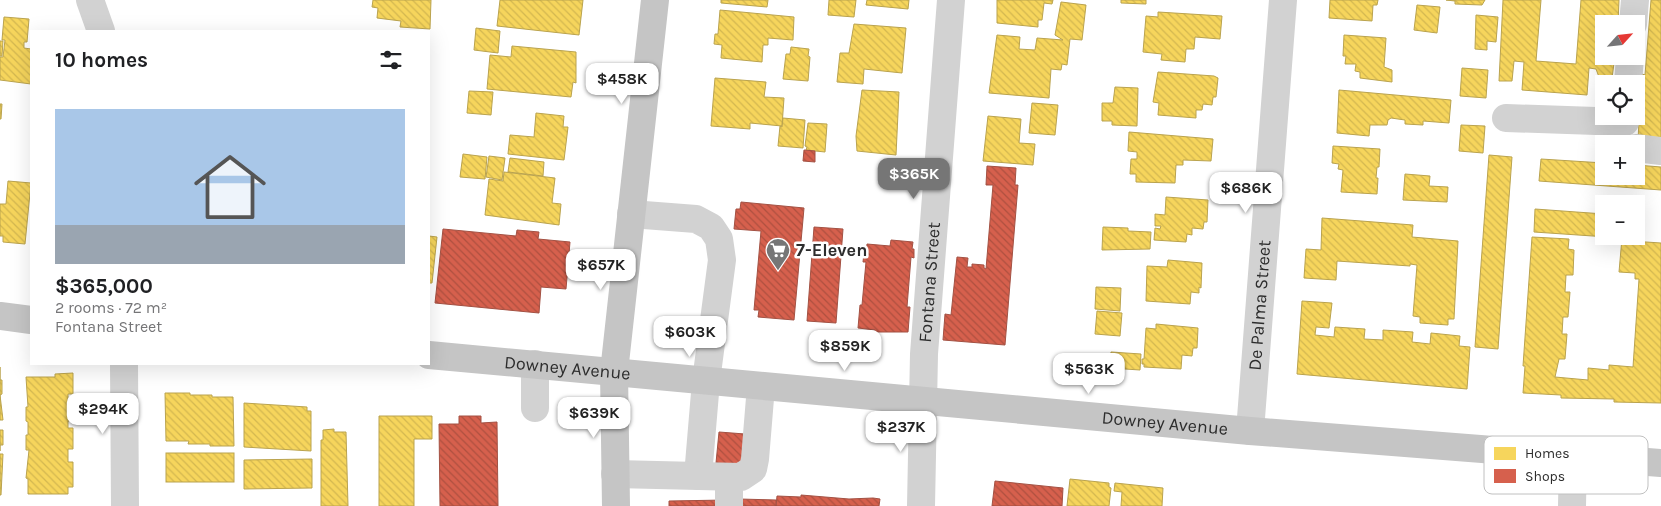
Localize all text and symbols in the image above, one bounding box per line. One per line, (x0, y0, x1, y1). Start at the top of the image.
north arrow (1595, 15, 1645, 65)
map controls (1595, 15, 1645, 245)
icon: filters (377, 46, 405, 74)
text: 10 homes (55, 48, 148, 72)
pin: $458K (587, 62, 657, 105)
text: $458K (597, 69, 647, 88)
button: locate (1595, 75, 1645, 125)
button: + (1595, 135, 1645, 185)
icon: home (185, 142, 275, 232)
pin: $365K (879, 158, 949, 200)
text: $365K (889, 164, 939, 183)
pin: $686K (1211, 172, 1281, 214)
text: $686K (1220, 178, 1272, 197)
button: − (1595, 195, 1645, 245)
street label: Fontana Street (914, 221, 945, 343)
supermarket icon: 7-Eleven (765, 237, 791, 271)
place label: 7-Eleven (796, 239, 867, 261)
street label: De Palma Street (1244, 239, 1276, 371)
pin: $657K (566, 248, 636, 291)
text: $657K (577, 255, 625, 274)
text: $365,000 (55, 274, 153, 298)
text: 2 rooms · 72 m² (55, 298, 167, 317)
pin: $603K (655, 316, 725, 358)
text: Fontana Street (55, 317, 162, 336)
text: $603K (664, 322, 716, 341)
pin: $859K (810, 330, 880, 372)
text: $859K (820, 336, 870, 355)
street label: Downey Avenue (503, 351, 632, 385)
pin: $563K (1054, 352, 1124, 395)
text: $563K (1064, 359, 1114, 378)
pin: $294K (68, 392, 138, 435)
pin: $639K (559, 396, 629, 439)
text: $294K (78, 399, 128, 418)
text: $639K (569, 403, 619, 422)
street label: Downey Avenue (1101, 406, 1229, 440)
pin: $237K (866, 410, 936, 453)
text: $237K (876, 417, 926, 436)
legend (1484, 436, 1648, 494)
text: Homes (1525, 445, 1570, 462)
text: Shops (1525, 468, 1565, 485)

